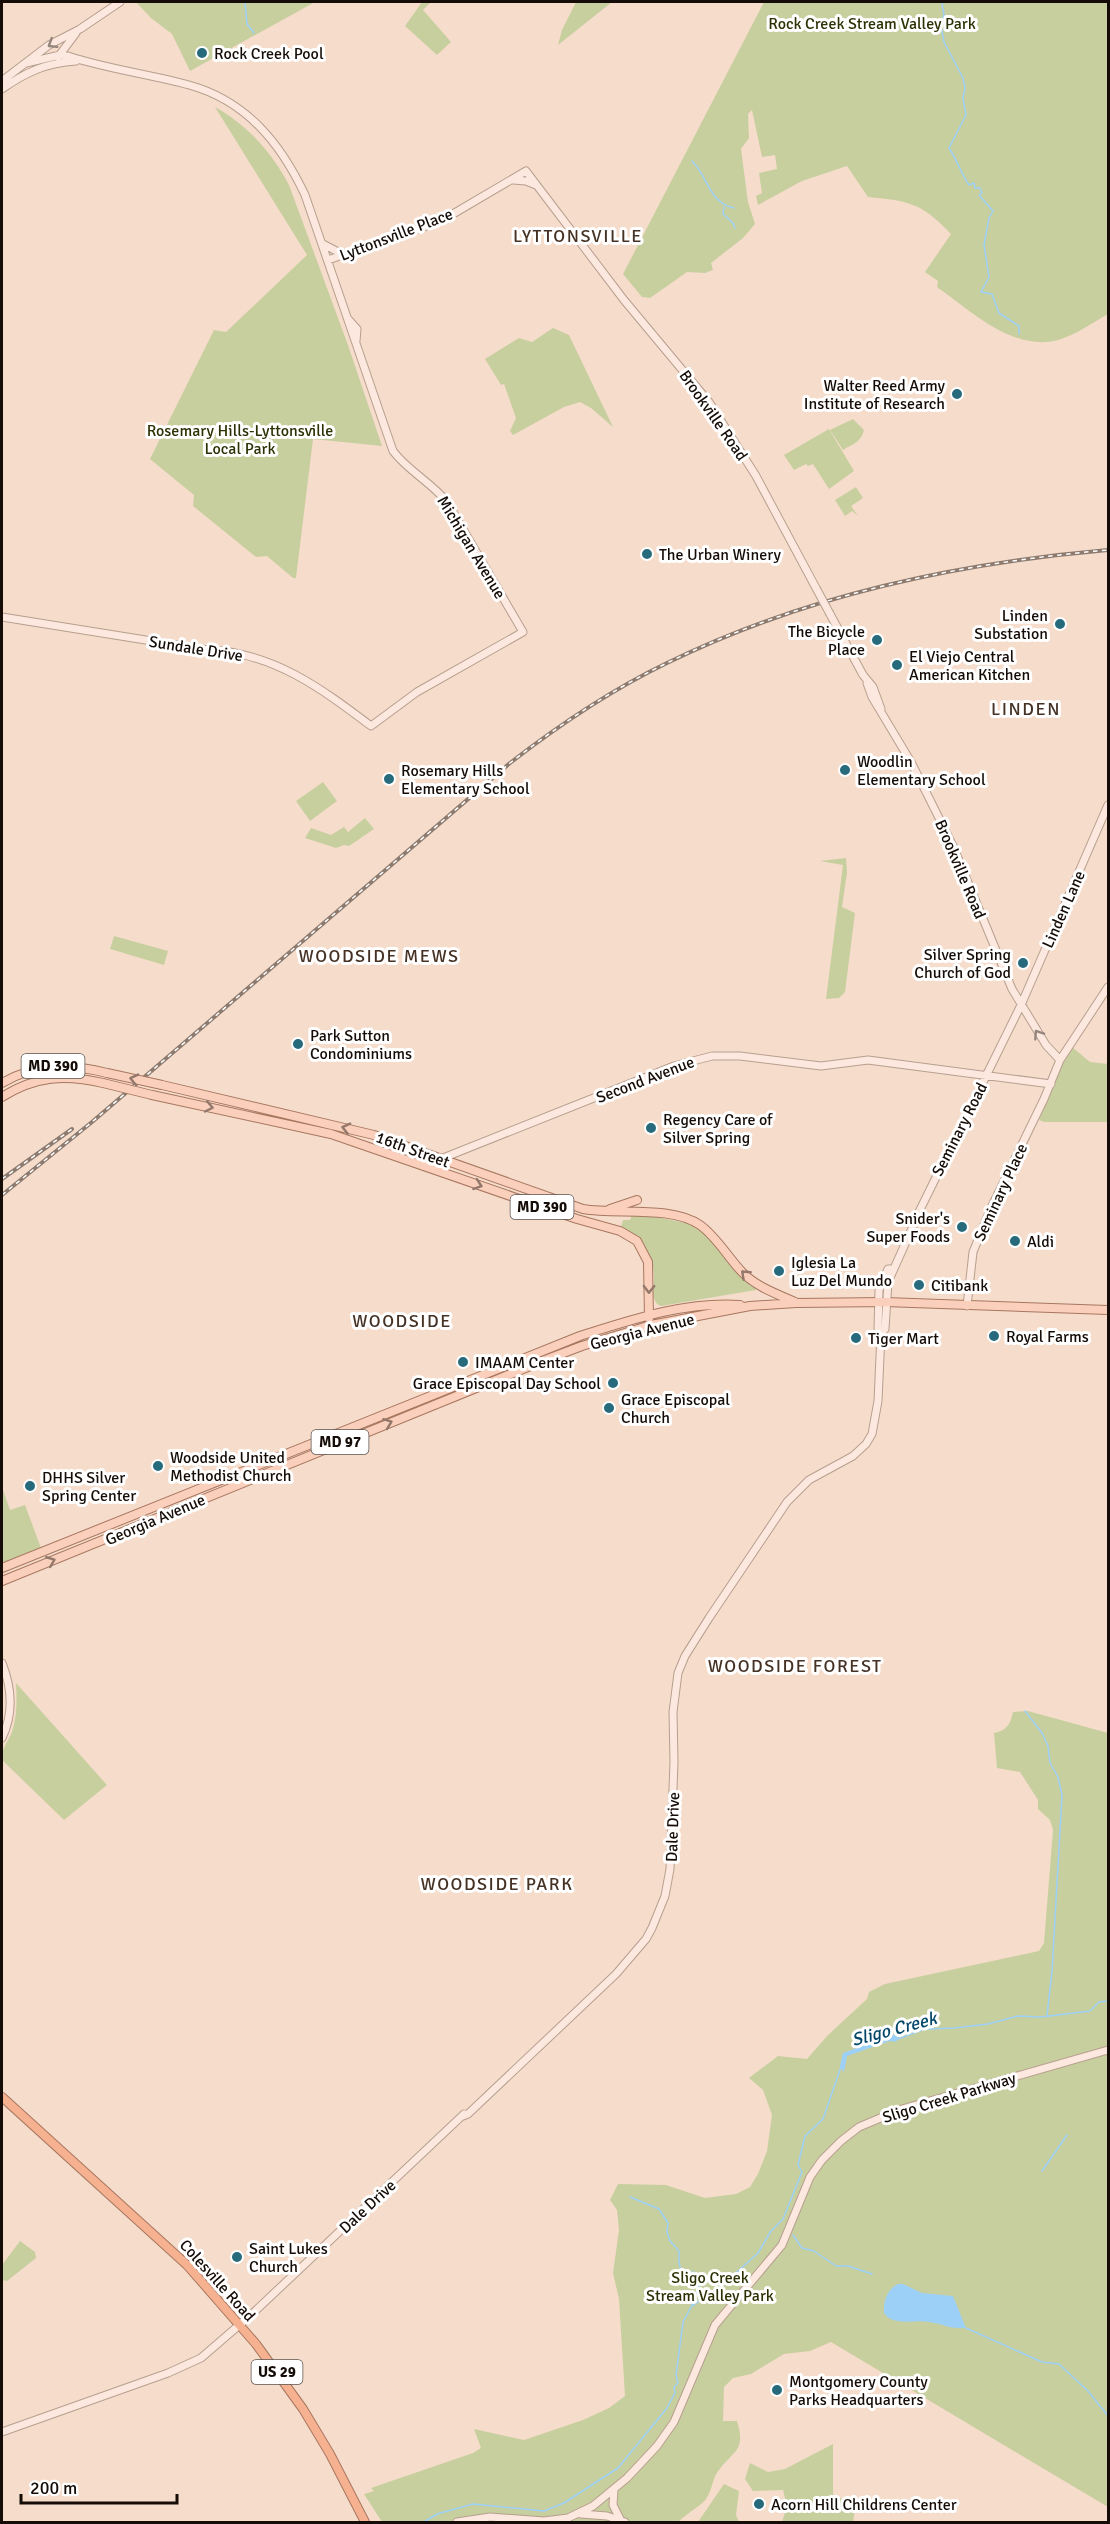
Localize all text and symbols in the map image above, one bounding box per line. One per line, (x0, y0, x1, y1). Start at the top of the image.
park label: Rock Creek Stream Valley Park (768, 14, 976, 34)
one-way arrow (48, 37, 58, 49)
place label: Rock Creek Pool (214, 44, 324, 64)
marker: Rock Creek Pool (195, 46, 209, 60)
street label: Lyttonsville Place (337, 204, 456, 266)
district label: LYTTONSVILLE (513, 225, 643, 247)
street label: Brookville Road (675, 366, 752, 465)
place label: Walter Reed Army Institute of Research (804, 376, 946, 414)
marker: Walter Reed Army Institute of Research (950, 387, 964, 401)
park label: Rosemary Hills-Lyttonsville Local Park (147, 421, 333, 459)
street label: Michigan Avenue (433, 492, 510, 603)
place label: The Urban Winery (659, 545, 781, 565)
marker: The Urban Winery (640, 547, 654, 561)
place label: Linden Substation (974, 606, 1048, 644)
marker: Linden Substation (1053, 617, 1067, 631)
place label: The Bicycle Place (788, 622, 865, 660)
street label: Sundale Drive (147, 632, 244, 666)
marker: The Bicycle Place (870, 633, 884, 647)
place label: El Viejo Central American Kitchen (909, 647, 1030, 685)
marker: El Viejo Central American Kitchen (890, 658, 904, 672)
district label: LINDEN (991, 698, 1061, 720)
place label: Woodlin Elementary School (857, 752, 986, 790)
place label: Rosemary Hills Elementary School (401, 761, 530, 799)
marker: Woodlin Elementary School (838, 763, 852, 777)
marker: Rosemary Hills Elementary School (382, 772, 396, 786)
street label: Brookville Road (930, 817, 990, 922)
street label: Linden Lane (1038, 867, 1090, 951)
district label: WOODSIDE MEWS (299, 945, 459, 967)
place label: Silver Spring Church of God (914, 945, 1011, 983)
marker: Silver Spring Church of God (1016, 956, 1030, 970)
place label: Park Sutton Condominiums (310, 1026, 412, 1064)
one-way arrow (1035, 1029, 1046, 1040)
marker: Park Sutton Condominiums (291, 1037, 305, 1051)
street label: Second Avenue (593, 1052, 697, 1108)
road number: MD 390 (22, 1054, 84, 1078)
one-way arrow (130, 1073, 140, 1086)
street label: Seminary Road (928, 1079, 992, 1180)
one-way arrow (204, 1100, 214, 1113)
place label: Regency Care of Silver Spring (663, 1110, 773, 1148)
marker: Regency Care of Silver Spring (644, 1121, 658, 1135)
one-way arrow (341, 1122, 351, 1135)
street label: 16th Street (373, 1127, 453, 1173)
street label: Seminary Place (970, 1140, 1032, 1244)
one-way arrow (472, 1178, 483, 1190)
road number: MD 390 (510, 1195, 574, 1219)
place label: Snider's Super Foods (866, 1209, 950, 1247)
marker: Snider's Super Foods (955, 1220, 969, 1234)
place label: Aldi (1027, 1232, 1054, 1252)
marker: Aldi (1008, 1234, 1022, 1248)
place label: Iglesia La Luz Del Mundo (791, 1253, 892, 1291)
marker: Iglesia La Luz Del Mundo (772, 1264, 786, 1278)
one-way arrow (742, 1271, 753, 1282)
place label: Citibank (931, 1276, 988, 1296)
marker: Citibank (912, 1278, 926, 1292)
one-way arrow (642, 1284, 655, 1293)
street label: Georgia Avenue (588, 1309, 696, 1355)
district label: WOODSIDE (352, 1310, 452, 1332)
place label: Royal Farms (1006, 1327, 1089, 1347)
place label: Tiger Mart (868, 1329, 939, 1349)
marker: Royal Farms (987, 1329, 1001, 1343)
marker: Tiger Mart (849, 1331, 863, 1345)
place label: IMAAM Center (475, 1353, 574, 1373)
marker: IMAAM Center (456, 1355, 470, 1369)
place label: Grace Episcopal Day School (413, 1374, 601, 1394)
marker: Grace Episcopal Day School (606, 1376, 620, 1390)
place label: Grace Episcopal Church (621, 1390, 730, 1428)
marker: Grace Episcopal Church (602, 1401, 616, 1415)
one-way arrow (382, 1418, 392, 1431)
road number: MD 97 (312, 1430, 368, 1454)
place label: Woodside United Methodist Church (170, 1448, 291, 1486)
marker: Woodside United Methodist Church (151, 1459, 165, 1473)
place label: DHHS Silver Spring Center (42, 1468, 136, 1506)
marker: DHHS Silver Spring Center (23, 1479, 37, 1493)
street label: Georgia Avenue (102, 1490, 208, 1550)
one-way arrow (45, 1556, 56, 1568)
district label: WOODSIDE FOREST (708, 1655, 882, 1677)
street label: Dale Drive (662, 1792, 684, 1862)
district label: WOODSIDE PARK (421, 1873, 573, 1895)
water label: Sligo Creek (849, 2007, 941, 2051)
street label: Sligo Creek Parkway (880, 2068, 1019, 2128)
street label: Dale Drive (335, 2175, 400, 2238)
street label: Colesville Road (175, 2235, 259, 2326)
place label: Saint Lukes Church (249, 2239, 328, 2277)
marker: Saint Lukes Church (230, 2250, 244, 2264)
park label: Sligo Creek Stream Valley Park (646, 2268, 774, 2306)
road number: US 29 (252, 2360, 302, 2384)
place label: Montgomery County Parks Headquarters (789, 2372, 928, 2410)
marker: Montgomery County Parks Headquarters (770, 2383, 784, 2397)
scale bar (21, 2467, 177, 2505)
text: 200 m (30, 2477, 77, 2499)
place label: Acorn Hill Childrens Center (771, 2495, 957, 2515)
marker: Acorn Hill Childrens Center (752, 2497, 766, 2511)

